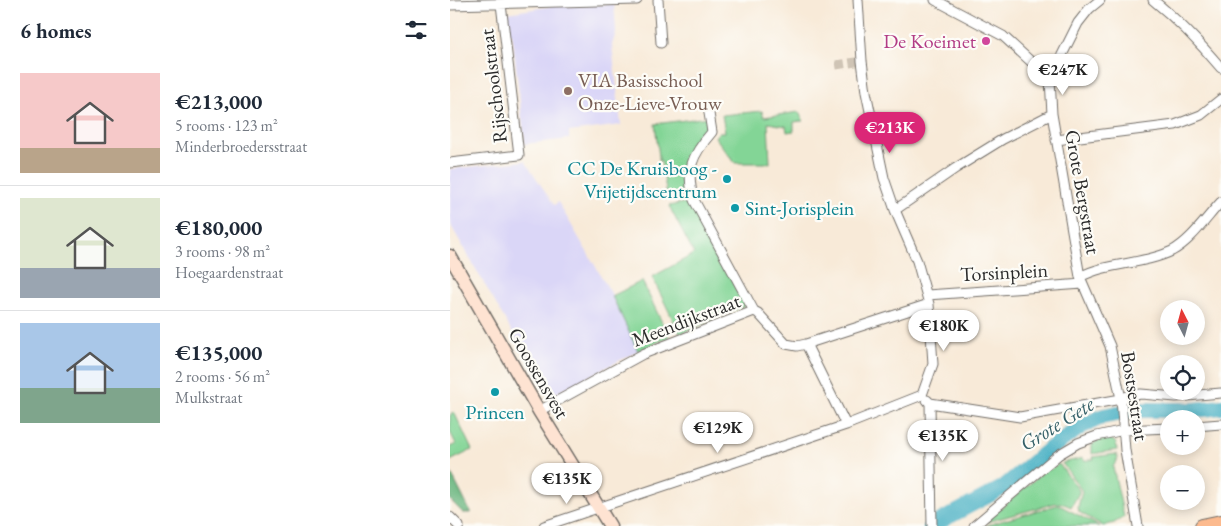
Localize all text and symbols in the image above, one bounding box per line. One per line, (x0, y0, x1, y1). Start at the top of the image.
icon: filters (402, 16, 430, 44)
text: 6 homes (20, 17, 92, 44)
street label: Rijschoolstraat (473, 27, 513, 144)
place label: De Koeimet (883, 28, 977, 54)
marker: De Koeimet (980, 35, 992, 47)
pin: €247K (1028, 54, 1098, 96)
text: €247K (1038, 59, 1088, 80)
place label: VIA Basisschool Onze-Lieve-Vrouw (578, 67, 722, 116)
marker: VIA Basisschool Onze-Lieve-Vrouw (562, 85, 574, 97)
text: €213,000 (175, 88, 262, 115)
icon: home (60, 93, 120, 153)
pin: €213K (855, 112, 925, 154)
text: 5 rooms · 123 m² (175, 115, 278, 136)
text: €213K (865, 117, 915, 138)
street label: Grote Bergstraat (1059, 128, 1107, 257)
text: Minderbroedersstraat (175, 136, 307, 157)
place label: CC De Kruisboog - Vrijetijdscentrum (567, 155, 717, 204)
marker: CC De Kruisboog - Vrijetijdscentrum (721, 173, 733, 185)
place label: Sint-Jorisplein (745, 195, 855, 221)
marker: Sint-Jorisplein (729, 202, 741, 214)
text: €180,000 (175, 214, 262, 241)
icon: home (60, 218, 120, 278)
text: 3 rooms · 98 m² (175, 241, 270, 262)
street label: Torsinplein (959, 257, 1049, 287)
text: Hoegaardenstraat (175, 262, 283, 283)
street label: Meendijkstraat (628, 287, 745, 353)
north arrow (1160, 300, 1205, 345)
map controls (1160, 300, 1205, 510)
pin: €180K (909, 310, 979, 352)
text: €180K (919, 315, 969, 336)
street label: Goossensvest (503, 323, 576, 424)
text: €135,000 (175, 339, 262, 366)
icon: home (60, 343, 120, 403)
street label: Bostsestraat (1115, 349, 1155, 443)
button: locate (1160, 355, 1205, 400)
text: 2 rooms · 56 m² (175, 366, 270, 387)
marker: Princen (489, 386, 501, 398)
text: Mulkstraat (175, 387, 243, 408)
water label: Grote Gete (1014, 390, 1100, 457)
place label: Princen (465, 399, 525, 425)
button: + (1160, 410, 1205, 455)
pin: €129K (683, 412, 753, 454)
text: €129K (693, 417, 743, 438)
pin: €135K (908, 420, 978, 462)
text: €135K (918, 425, 968, 446)
pin: €135K (532, 462, 602, 505)
button: − (1160, 465, 1205, 510)
text: €135K (542, 468, 592, 489)

